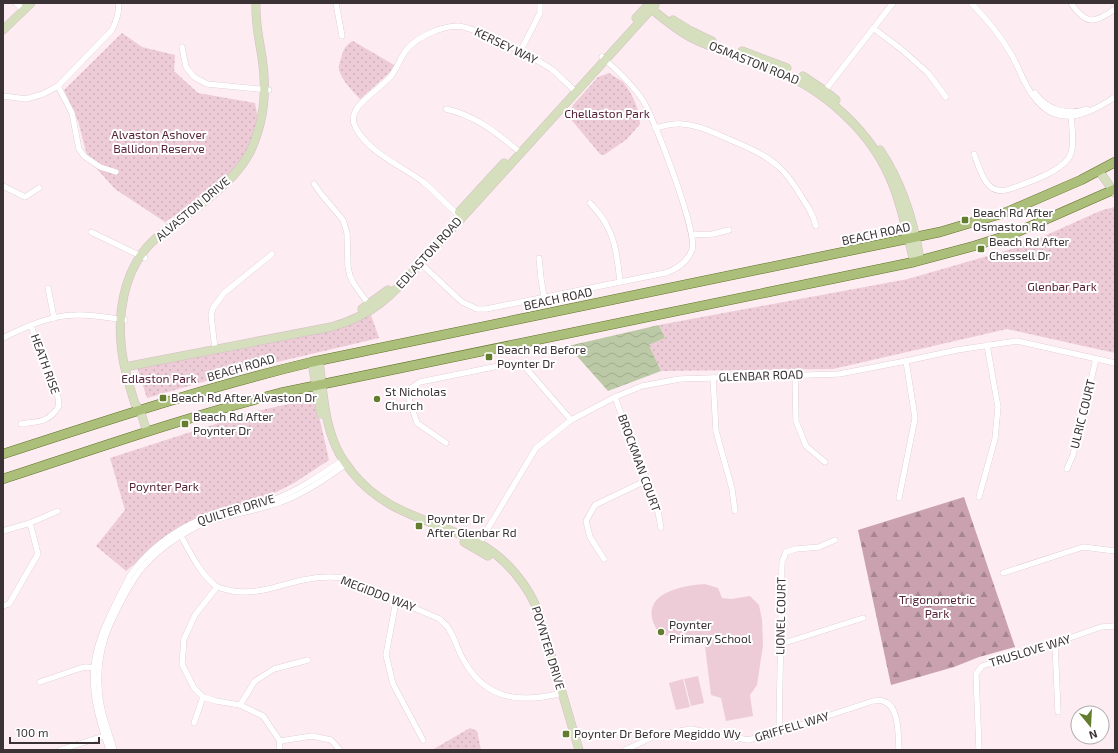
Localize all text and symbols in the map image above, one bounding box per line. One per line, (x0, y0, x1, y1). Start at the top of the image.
street label: KERSEY WAY (473, 24, 540, 66)
street label: OSMASTON ROAD (707, 38, 802, 87)
park label: Chellaston Park (564, 106, 650, 120)
park label: Alvaston Ashover Ballidon Reserve (111, 127, 207, 155)
street label: ALVASTON DRIVE (153, 173, 232, 243)
place label: Beach Rd After Osmaston Rd (973, 205, 1054, 233)
street label: EDLASTON ROAD (392, 214, 464, 291)
marker: Beach Rd After Osmaston Rd (960, 215, 970, 225)
street label: BEACH ROAD (840, 219, 911, 247)
place label: Beach Rd After Chessell Dr (989, 234, 1070, 262)
marker: Beach Rd After Chessell Dr (976, 244, 986, 254)
park label: Glenbar Park (1027, 279, 1097, 293)
street label: BEACH ROAD (522, 284, 593, 312)
street label: HEATH RISE (29, 332, 63, 396)
place label: Beach Rd Before Poynter Dr (497, 342, 586, 370)
street label: BEACH ROAD (205, 351, 276, 383)
marker: Beach Rd Before Poynter Dr (484, 352, 494, 362)
street label: GLENBAR ROAD (718, 367, 804, 383)
park label: Edlaston Park (121, 371, 197, 385)
street label: ULRIC COURT (1067, 377, 1097, 450)
place label: St Nicholas Church (385, 384, 446, 412)
place label: Beach Rd After Alvaston Dr (171, 390, 317, 404)
marker: Beach Rd After Alvaston Dr (158, 393, 168, 403)
marker: St Nicholas Church (372, 394, 382, 404)
place label: Beach Rd After Poynter Dr (193, 409, 274, 437)
street label: BROCKMAN COURT (616, 412, 664, 513)
marker: Beach Rd After Poynter Dr (180, 419, 190, 429)
park label: Poynter Park (129, 479, 199, 493)
street label: QUILTER DRIVE (195, 491, 277, 528)
place label: Poynter Dr After Glenbar Rd (427, 511, 517, 539)
marker: Poynter Dr After Glenbar Rd (414, 521, 424, 531)
street label: MEGIDDO WAY (339, 572, 418, 614)
street label: LIONEL COURT (772, 577, 788, 655)
park label: Trigonometric Park (899, 592, 975, 620)
street label: POYNTER DRIVE (530, 604, 568, 691)
place label: Poynter Primary School (669, 617, 752, 645)
marker: Poynter Primary School (656, 627, 666, 637)
street label: TRUSLOVE WAY (987, 631, 1072, 669)
north arrow (1070, 705, 1110, 745)
street label: GRIFFELL WAY (753, 708, 831, 744)
scale bar (10, 719, 99, 745)
text: 100 m (16, 725, 48, 739)
place label: Poynter Dr Before Megiddo Wy (574, 726, 742, 740)
text: N (1087, 728, 1099, 742)
marker: Poynter Dr Before Megiddo Wy (561, 729, 571, 739)

